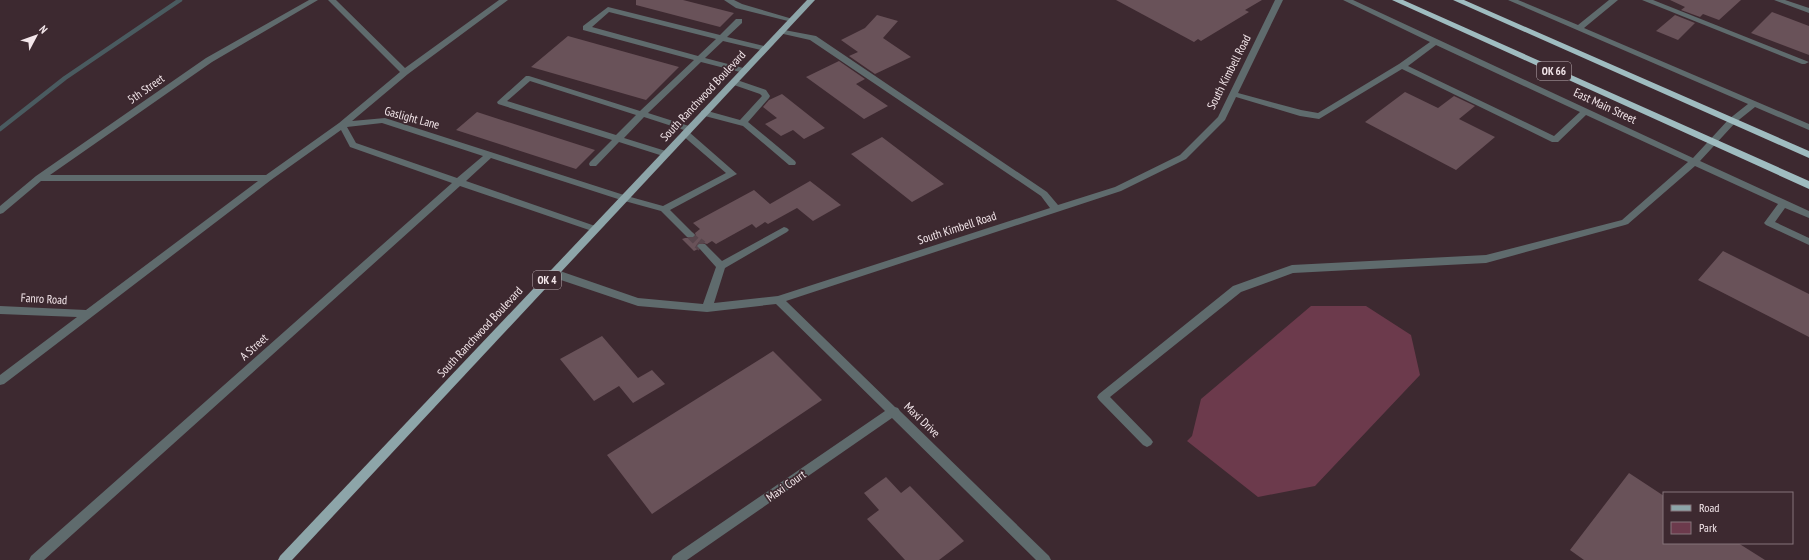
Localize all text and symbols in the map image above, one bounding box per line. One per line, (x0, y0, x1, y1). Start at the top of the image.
north arrow (16, 16, 56, 56)
text: N (36, 23, 51, 36)
street label: South Kimbell Road (1203, 32, 1254, 112)
street label: South Ranchwood Boulevard (657, 47, 749, 144)
road number: OK 66 (1537, 62, 1571, 80)
street label: 5th Street (124, 70, 168, 107)
street label: East Main Street (1571, 84, 1640, 127)
street label: Gaslight Lane (383, 103, 441, 132)
street label: South Kimbell Road (916, 208, 998, 247)
road number: OK 4 (533, 271, 561, 289)
street label: South Ranchwood Boulevard (434, 283, 526, 380)
street label: Fanro Road (20, 290, 68, 307)
street label: A Street (237, 330, 271, 363)
street label: Maxi Drive (901, 399, 944, 440)
street label: Maxi Court (763, 466, 809, 505)
legend (1663, 492, 1793, 544)
text: Road (1699, 500, 1719, 515)
text: Park (1699, 520, 1717, 535)

